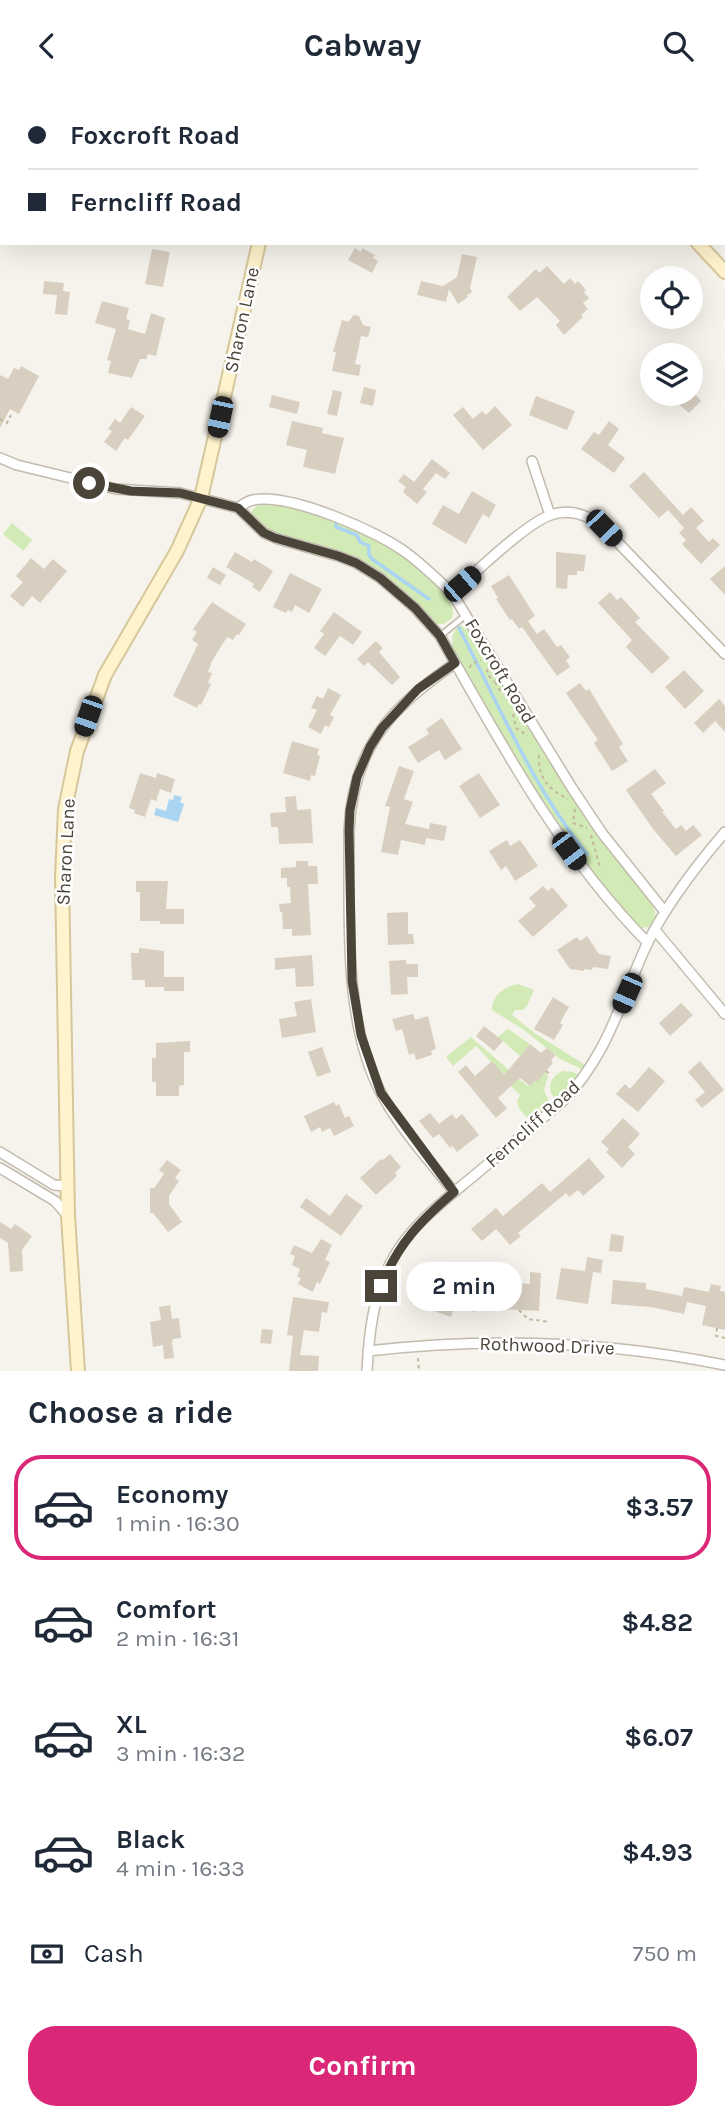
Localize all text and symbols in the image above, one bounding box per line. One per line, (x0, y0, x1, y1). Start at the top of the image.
icon: back (28, 27, 66, 65)
text: Cabway (304, 27, 421, 64)
icon: search (659, 27, 697, 65)
text: Foxcroft Road (70, 120, 240, 151)
text: Ferncliff Road (70, 187, 242, 218)
street label: Sharon Lane (220, 265, 264, 375)
map controls (640, 266, 703, 406)
button: locate (640, 266, 703, 329)
button: layers (640, 343, 703, 406)
car (206, 394, 235, 440)
route start (73, 467, 105, 499)
car (582, 506, 627, 550)
car (440, 562, 485, 606)
street label: Foxcroft Road (460, 615, 540, 727)
car (72, 693, 105, 739)
street label: Sharon Lane (52, 798, 80, 906)
car (548, 828, 591, 874)
car (609, 970, 646, 1016)
street label: Ferncliff Road (481, 1076, 585, 1172)
callout: 2 min (406, 1261, 521, 1311)
route end (365, 1270, 397, 1302)
text: 2 min (432, 1273, 496, 1300)
street label: Rothwood Drive (479, 1333, 615, 1359)
text: Choose a ride (28, 1394, 233, 1431)
icon: car (32, 1476, 95, 1539)
text: Economy (116, 1479, 228, 1510)
text: $3.57 (625, 1492, 693, 1523)
text: 1 min · 16:30 (116, 1510, 240, 1537)
icon: car (32, 1591, 95, 1654)
text: Comfort (116, 1594, 217, 1625)
text: $4.82 (621, 1607, 693, 1638)
text: 2 min · 16:31 (116, 1625, 239, 1652)
icon: car (32, 1706, 95, 1769)
text: XL (116, 1709, 147, 1740)
text: $6.07 (624, 1722, 693, 1753)
text: 3 min · 16:32 (116, 1740, 245, 1767)
icon: car (32, 1821, 95, 1884)
text: Black (116, 1824, 185, 1855)
text: $4.93 (622, 1837, 693, 1868)
text: 4 min · 16:33 (116, 1855, 245, 1882)
icon: cash (28, 1935, 66, 1973)
text: Cash (84, 1938, 144, 1969)
text: 750 m (633, 1940, 697, 1967)
button: Confirm (28, 2026, 697, 2106)

